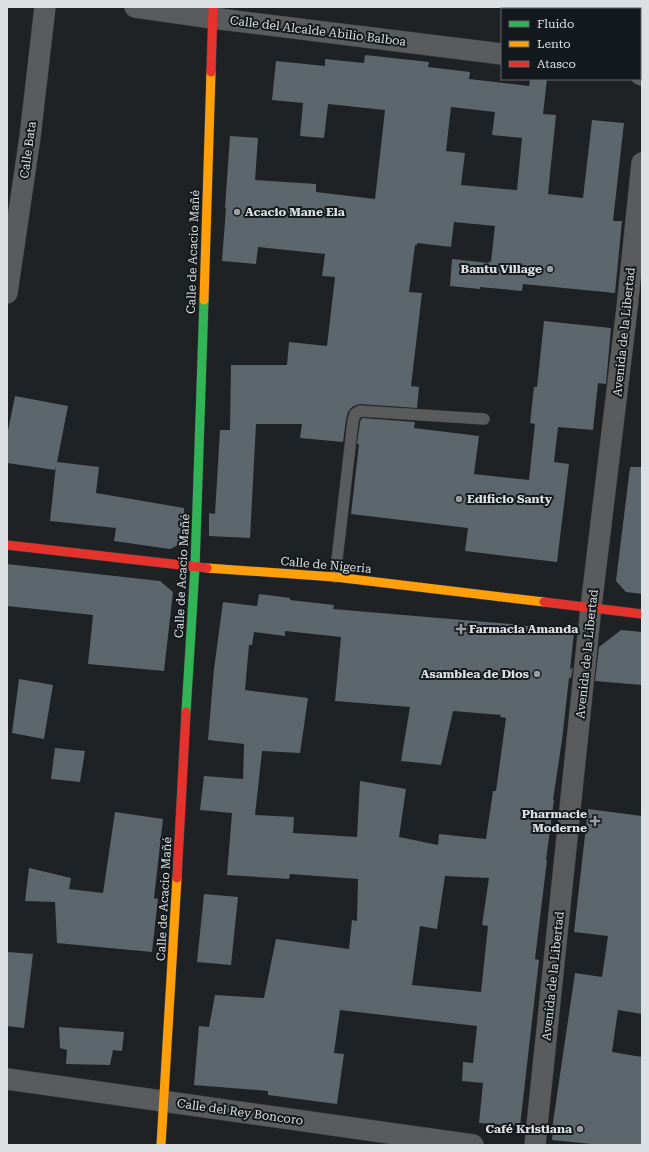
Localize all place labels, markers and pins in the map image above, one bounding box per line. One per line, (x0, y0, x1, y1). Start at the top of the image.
place label: Acacio Mane Ela (245, 205, 345, 219)
marker: Acacio Mane Ela (232, 207, 242, 217)
place label: Bantu Village (461, 262, 542, 276)
marker: Bantu Village (545, 264, 555, 274)
place label: Edificio Santy (467, 492, 553, 506)
marker: Edificio Santy (454, 494, 464, 504)
place label: Farmacia Amanda (469, 622, 578, 636)
marker: Farmacia Amanda (456, 624, 466, 634)
place label: Asamblea de Dios (421, 667, 529, 681)
marker: Asamblea de Dios (532, 669, 542, 679)
place label: Pharmacie Moderne (522, 807, 587, 835)
marker: Pharmacie Moderne (590, 816, 600, 826)
place label: Café Kristiana (485, 1122, 572, 1136)
marker: Café Kristiana (575, 1124, 585, 1134)

